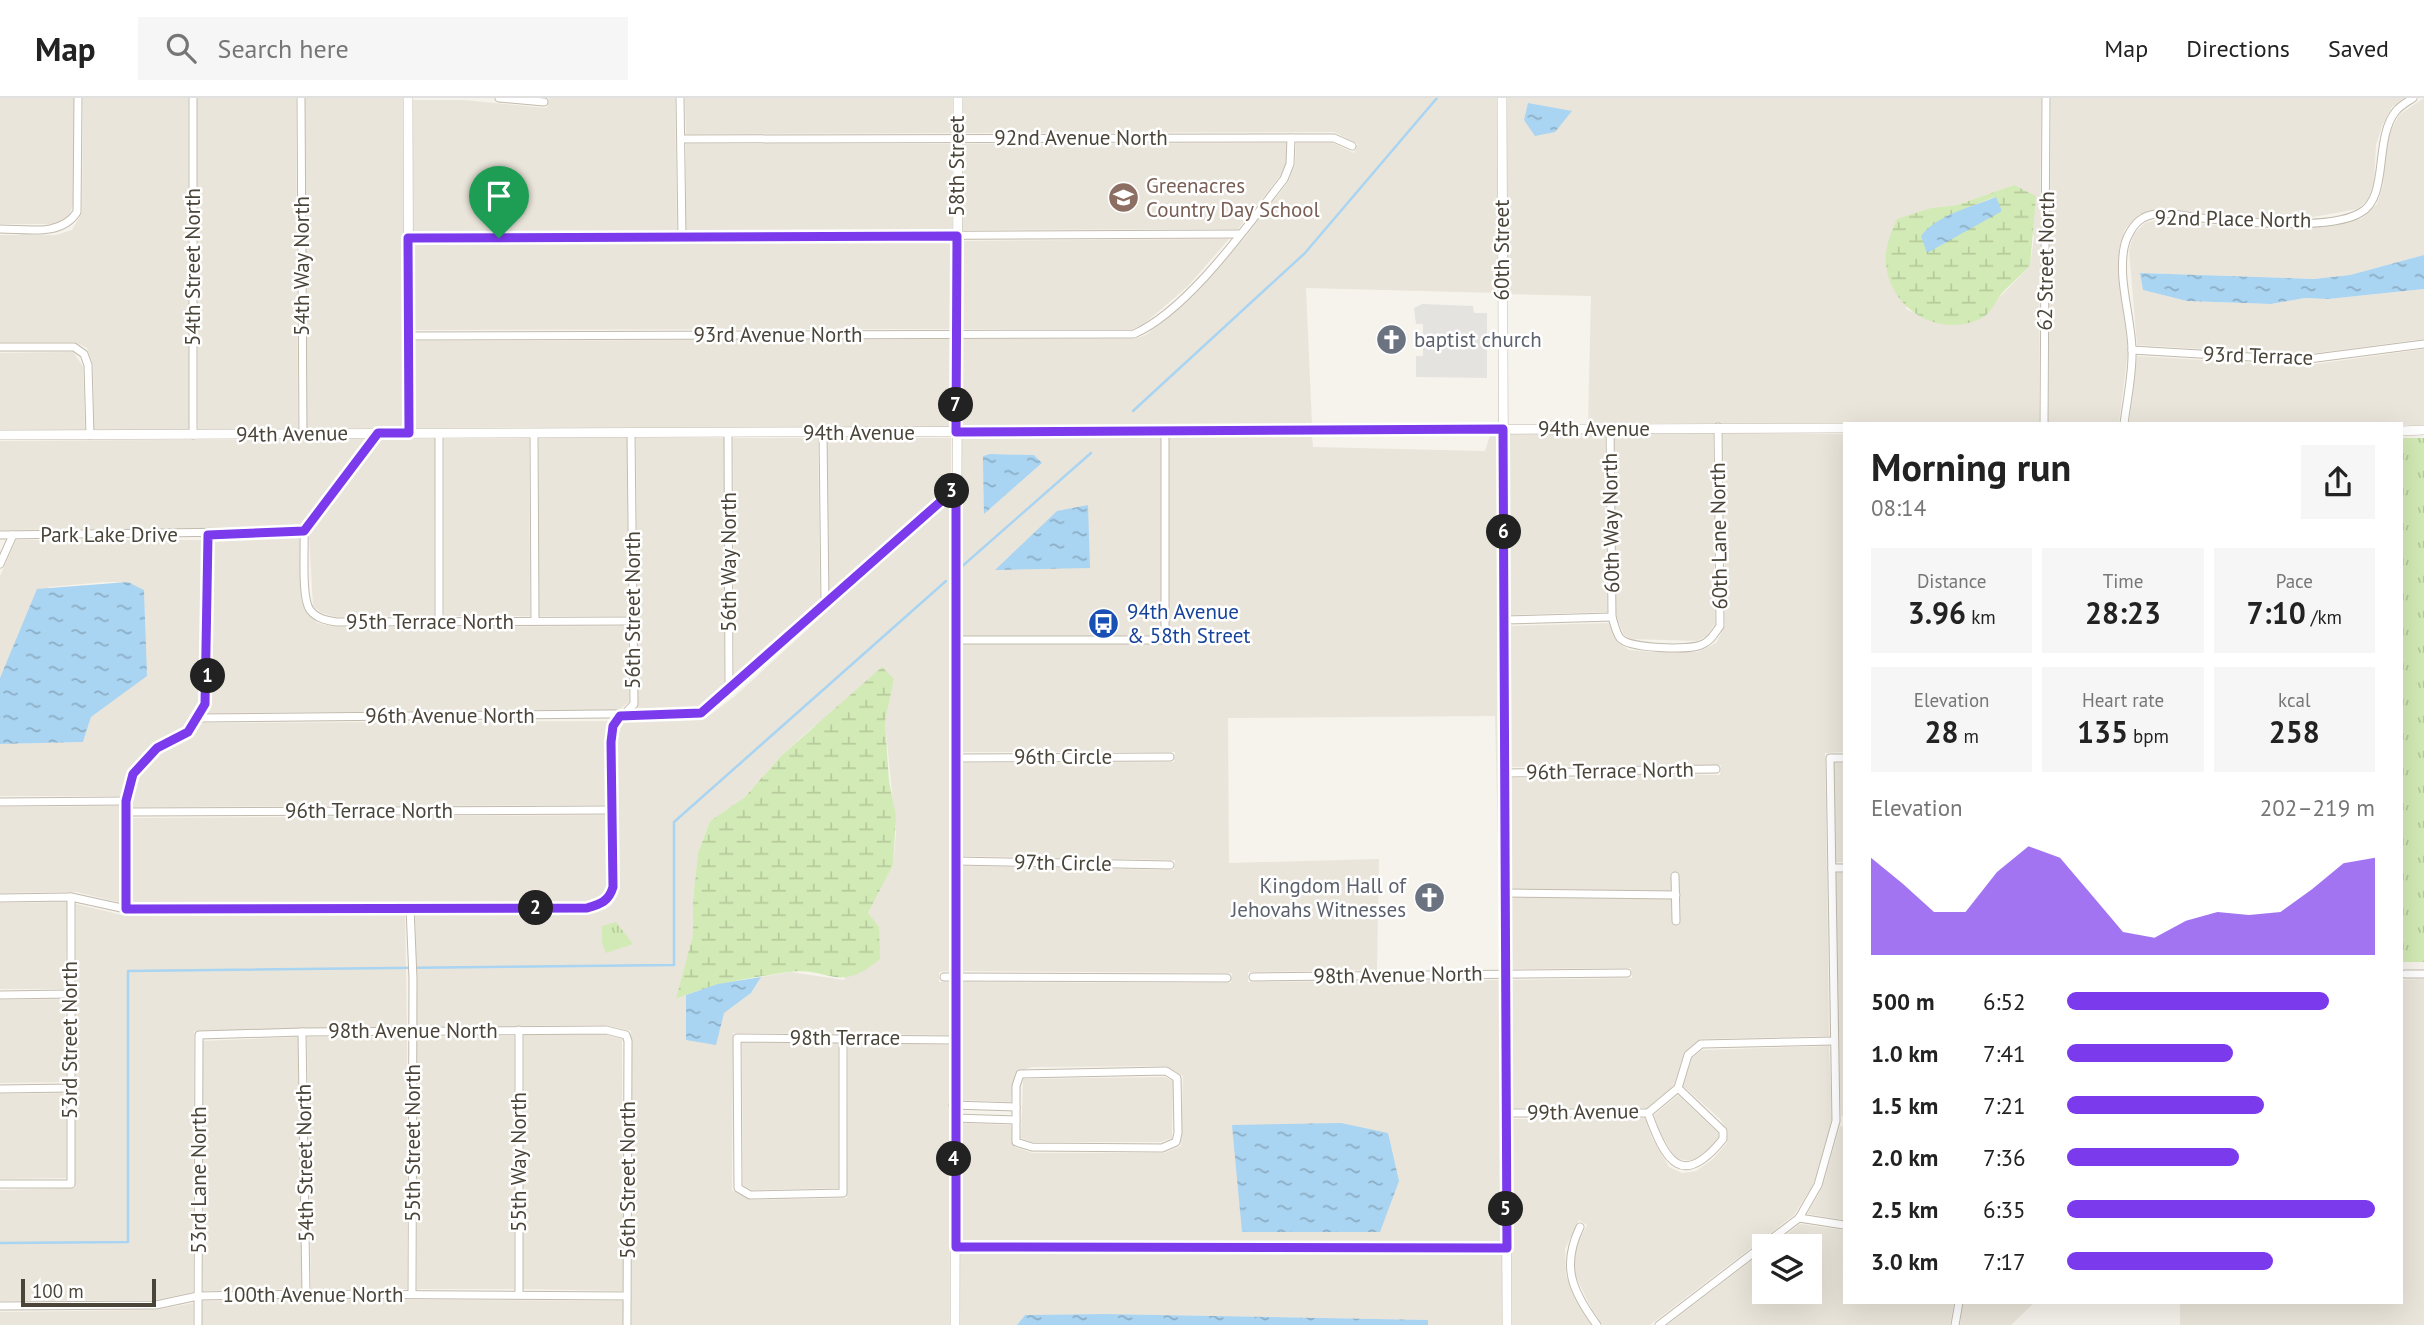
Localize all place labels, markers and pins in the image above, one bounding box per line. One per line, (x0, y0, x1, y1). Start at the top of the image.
pin (469, 166, 529, 238)
place label: Greenacres Country Day School (1146, 172, 1320, 223)
school or university icon: Greenacres Country Day School (1106, 181, 1140, 215)
church icon: baptist church (1374, 323, 1408, 357)
place label: baptist church (1414, 326, 1542, 353)
pin: 7 (939, 388, 974, 422)
pin: 3 (934, 474, 970, 508)
pin: 6 (1486, 514, 1522, 550)
place label: 94th Avenue & 58th Street (1127, 598, 1250, 649)
bus stop icon: 94th Avenue & 58th Street (1087, 607, 1121, 641)
pin: 1 (190, 658, 226, 694)
place label: Kingdom Hall of Jehovahs Witnesses (1230, 872, 1407, 923)
church icon: Kingdom Hall of Jehovahs Witnesses (1412, 881, 1446, 915)
pin: 2 (518, 890, 554, 926)
pin: 4 (936, 1142, 972, 1176)
pin: 5 (1488, 1192, 1524, 1226)

